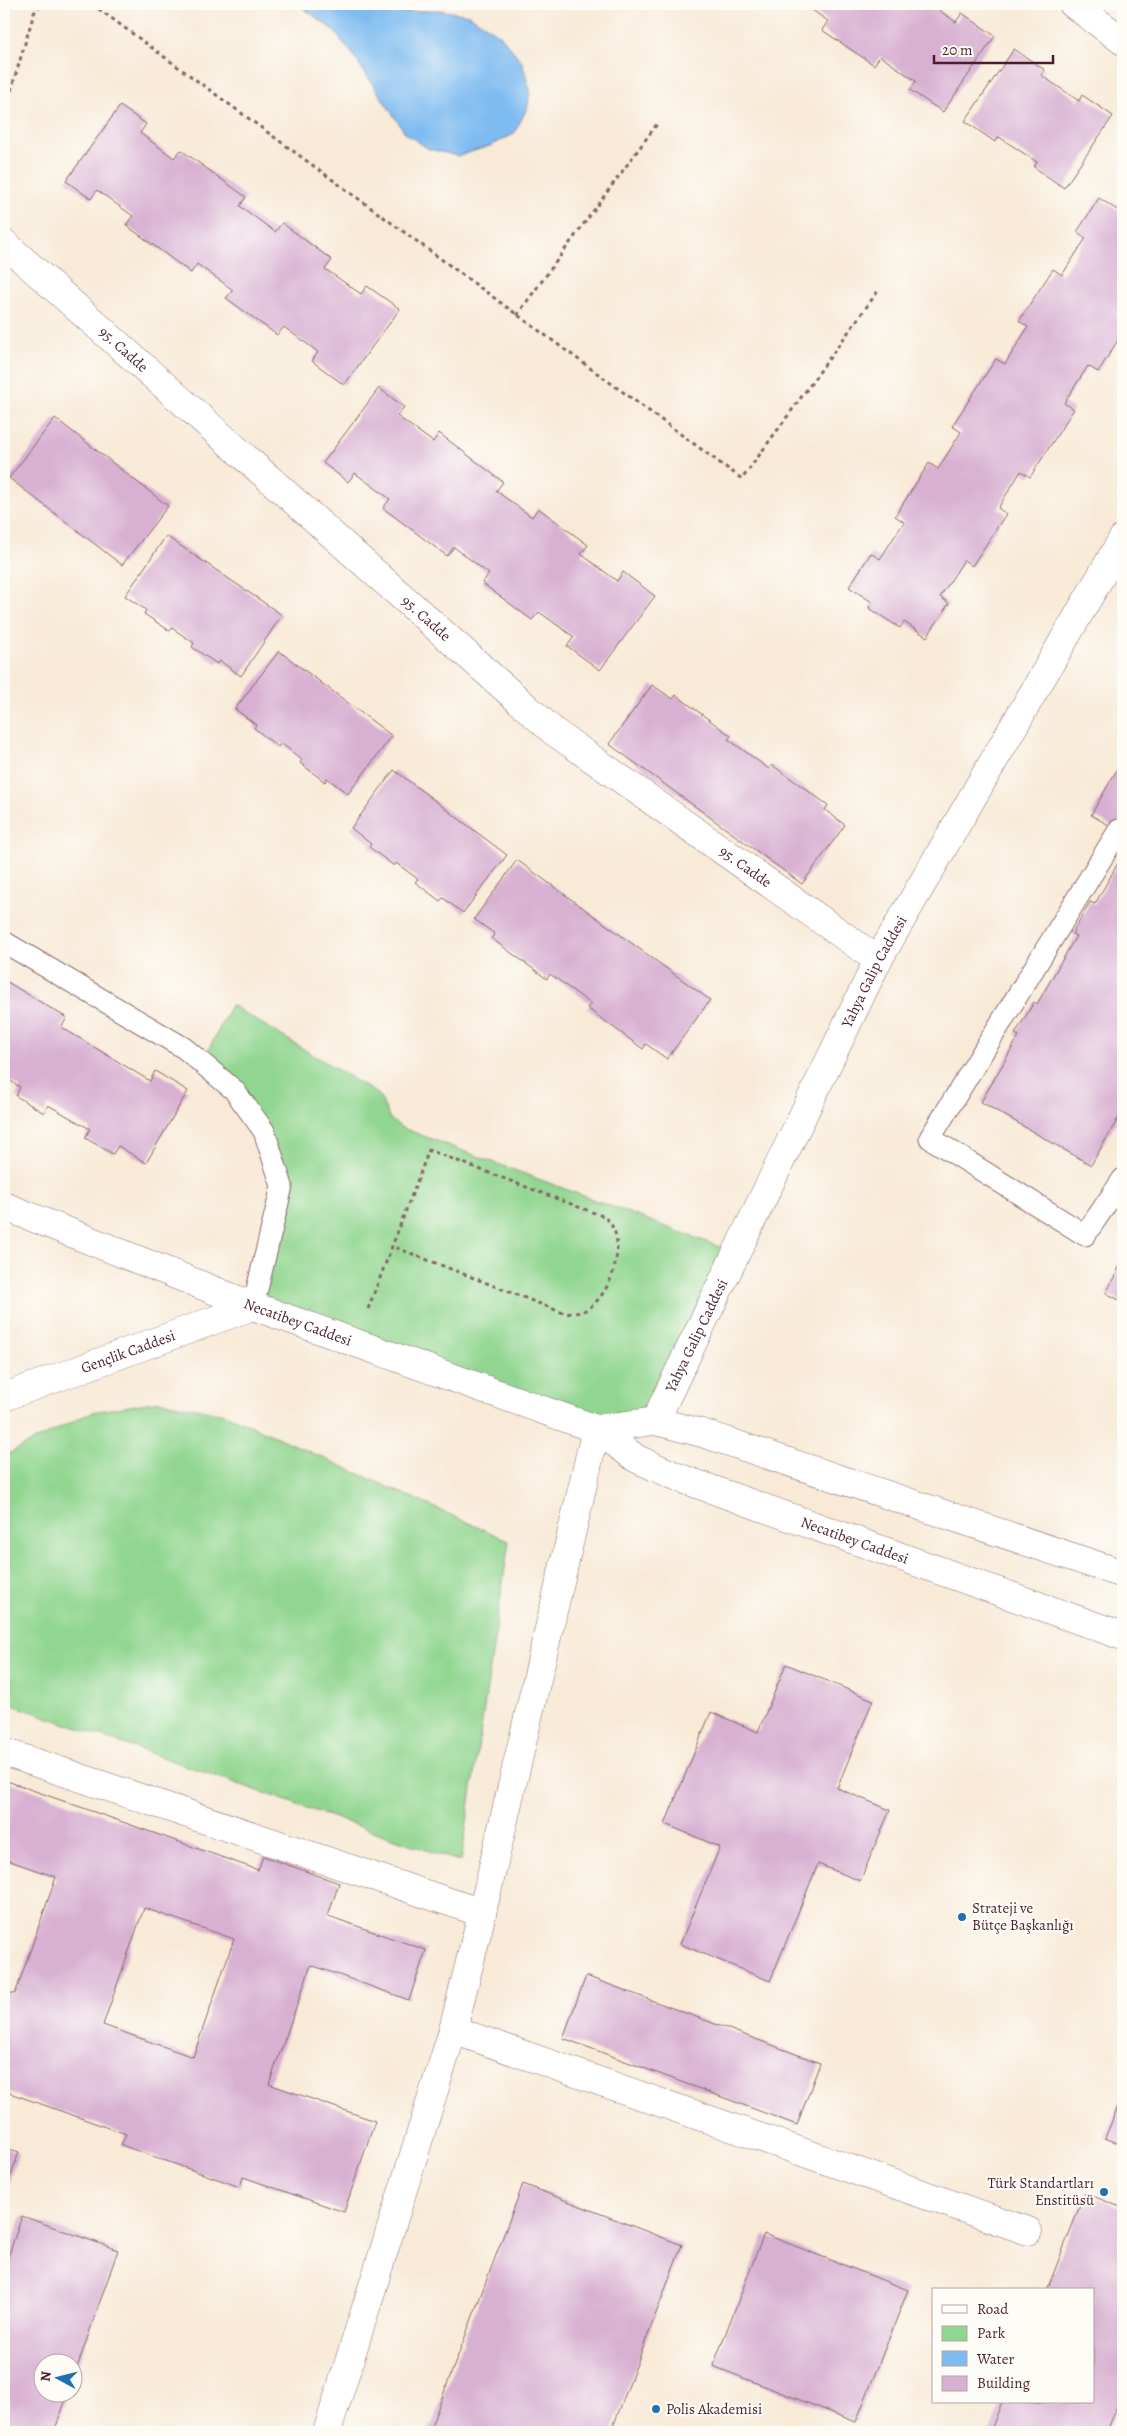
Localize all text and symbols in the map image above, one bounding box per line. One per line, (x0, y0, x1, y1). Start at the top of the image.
scale bar (934, 32, 1053, 64)
text: 20 m (942, 40, 973, 60)
street label: 95. Cadde (95, 322, 153, 377)
street label: 95. Cadde (397, 591, 455, 646)
street label: 95. Cadde (715, 841, 776, 892)
street label: Yahya Galip Caddesi (836, 912, 912, 1032)
street label: Yahya Galip Caddesi (660, 1276, 732, 1396)
street label: Necatibey Caddesi (241, 1293, 355, 1351)
street label: Gençlik Caddesi (78, 1325, 178, 1378)
street label: Necatibey Caddesi (798, 1512, 911, 1569)
place label: Strateji ve Bütçe Başkanlığı (972, 1898, 1074, 1935)
marker: Strateji ve Bütçe Başkanlığı (956, 1911, 968, 1923)
place label: Türk Standartları Enstitüsü (987, 2173, 1095, 2210)
marker: Türk Standartları Enstitüsü (1098, 2186, 1110, 2198)
legend (932, 2288, 1094, 2404)
text: Road (977, 2299, 1009, 2319)
text: Park (977, 2323, 1006, 2343)
text: Water (976, 2349, 1014, 2369)
north arrow (32, 2354, 82, 2404)
text: N (36, 2370, 56, 2383)
text: Building (977, 2373, 1030, 2393)
place label: Polis Akademisi (666, 2399, 762, 2419)
marker: Polis Akademisi (650, 2403, 662, 2415)

